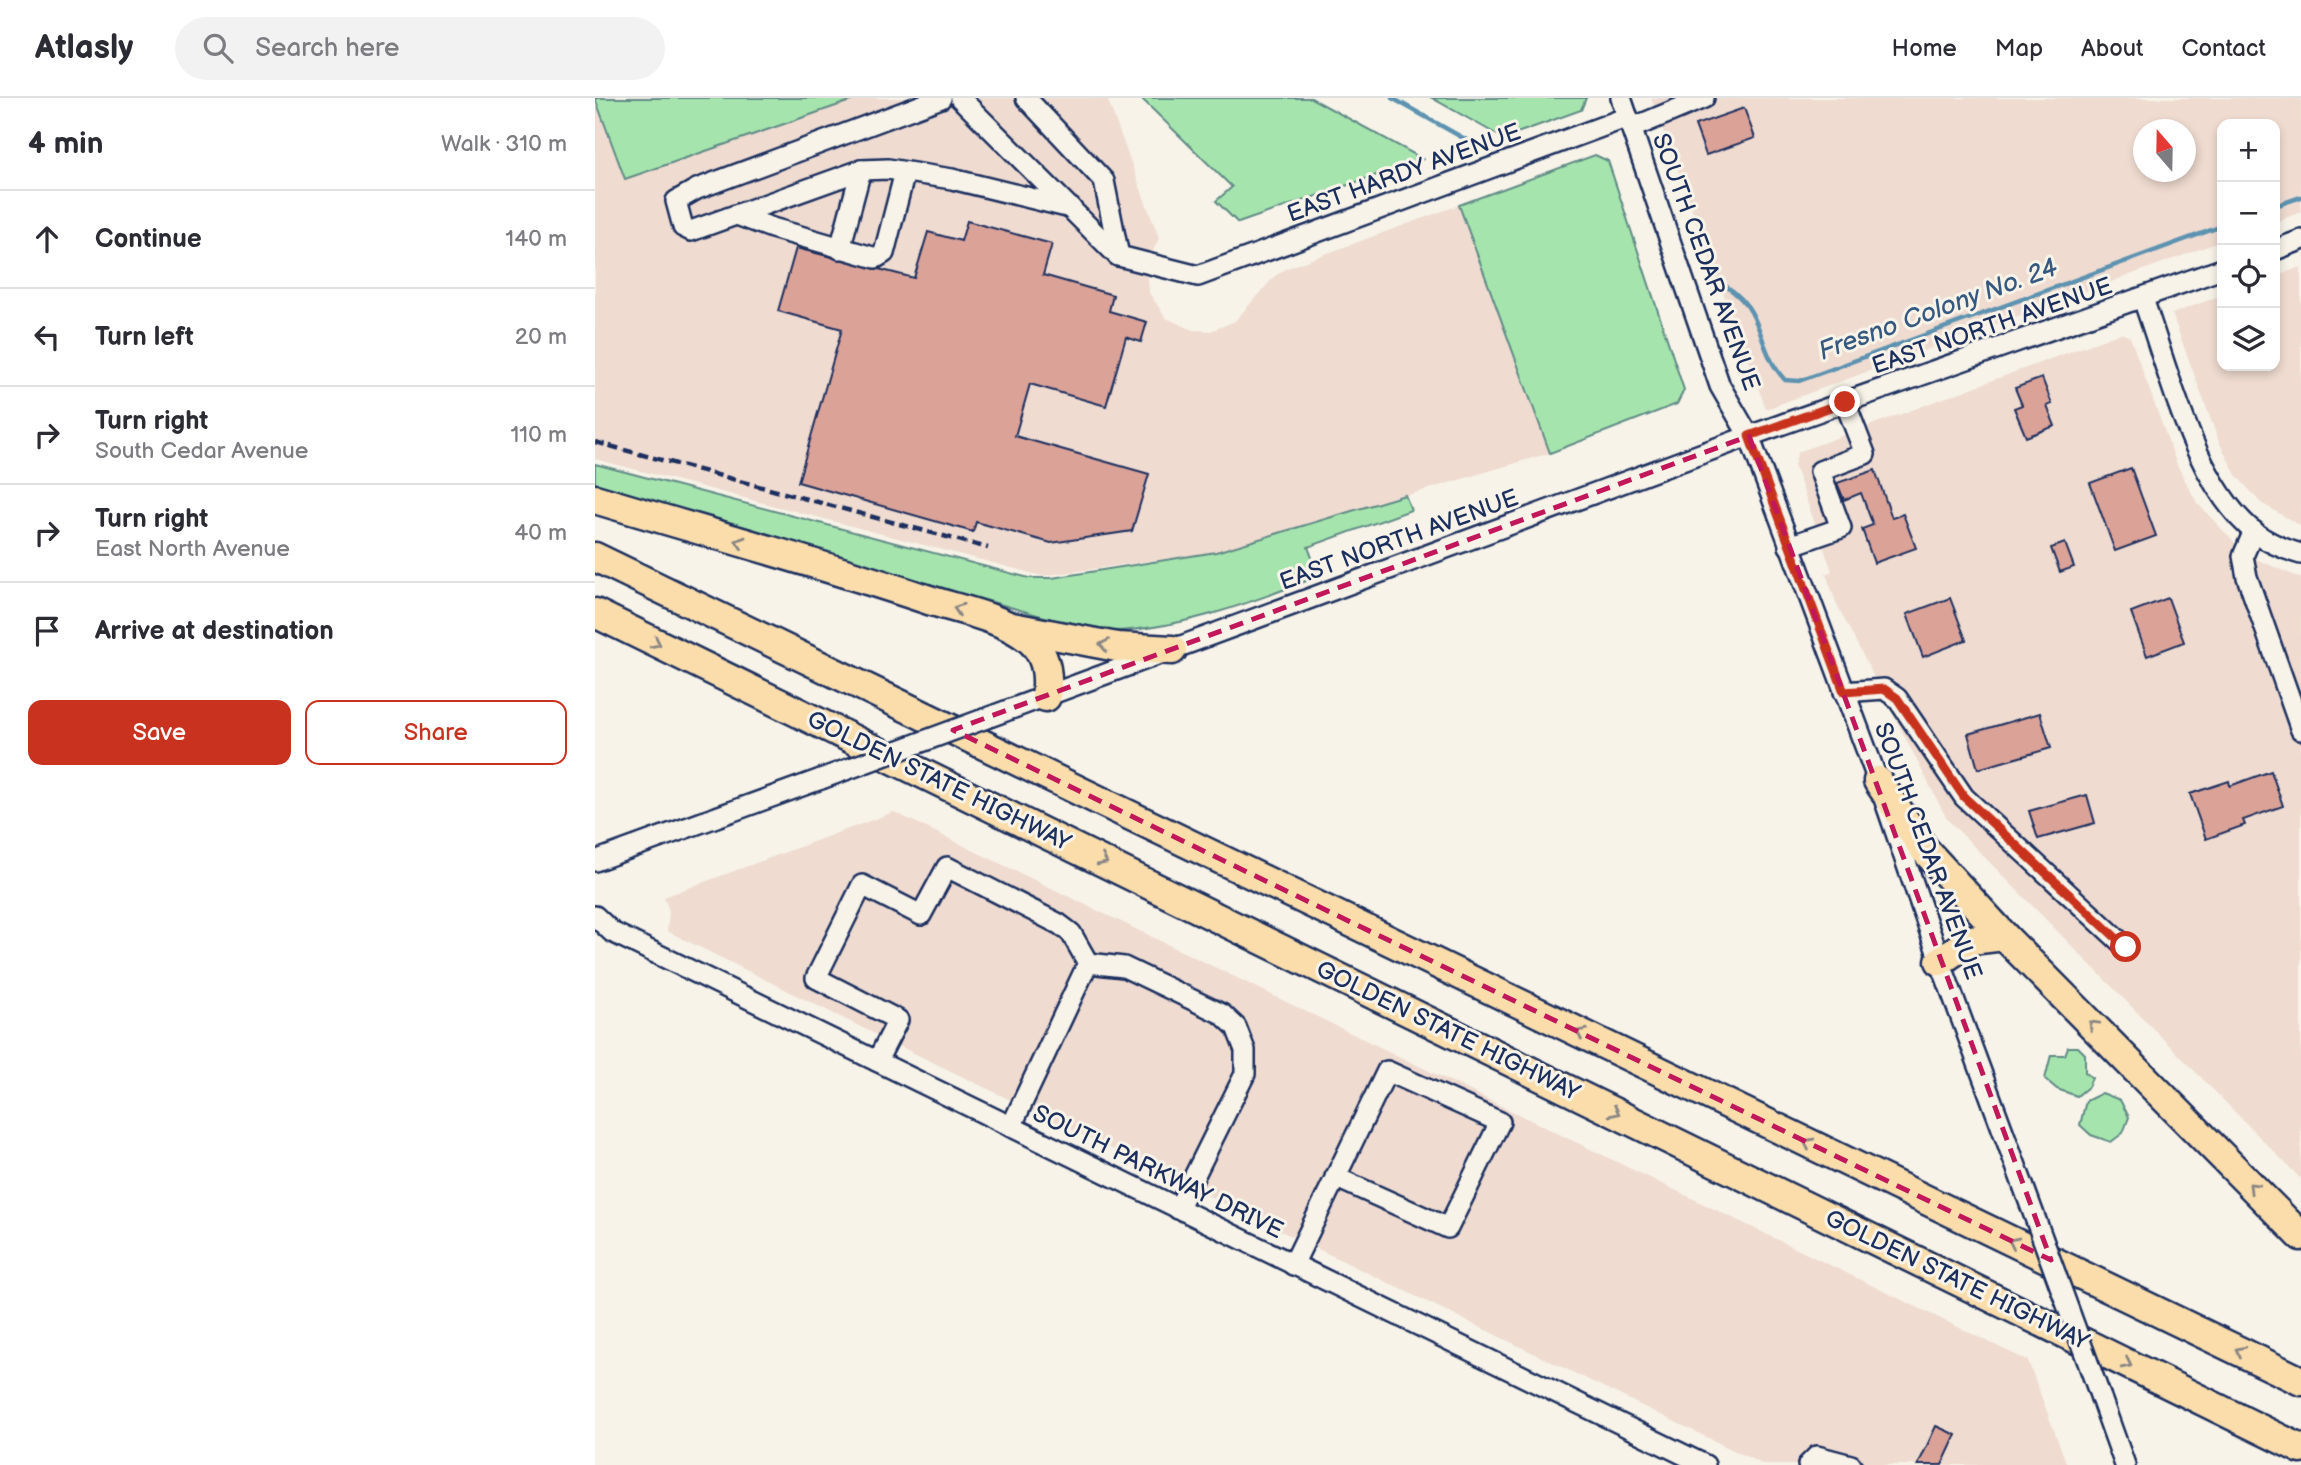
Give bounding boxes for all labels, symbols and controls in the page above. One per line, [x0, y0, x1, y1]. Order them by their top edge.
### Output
search box [175, 17, 665, 80]
text: Atlasly [35, 28, 133, 68]
icon: search [199, 29, 237, 67]
text: Search here [255, 33, 399, 64]
text: Home [1892, 34, 1957, 63]
text: Map [1995, 34, 2043, 63]
text: About [2081, 34, 2143, 63]
text: Contact [2181, 34, 2266, 63]
street label: EAST HARDY AVENUE [1283, 117, 1525, 229]
north arrow [2133, 119, 2196, 182]
map controls [2217, 119, 2280, 371]
button: + [2217, 119, 2280, 182]
text: 4 min [28, 126, 103, 162]
text: Walk · 310 m [441, 130, 567, 158]
street label: SOUTH CEDAR AVENUE [1646, 130, 1766, 394]
button: − [2217, 182, 2280, 245]
icon: ahead [28, 220, 66, 258]
text: Continue [95, 224, 202, 255]
text: 140 m [505, 225, 567, 253]
button: locate [2217, 245, 2280, 308]
water label: Fresno Colony No. 24 [1814, 252, 2062, 368]
street label: EAST NORTH AVENUE [1868, 271, 2116, 381]
button: layers [2217, 308, 2280, 371]
icon: left [28, 318, 66, 356]
text: Turn left [95, 322, 194, 353]
text: 20 m [515, 323, 567, 351]
route end [1829, 386, 1860, 417]
text: Turn right [95, 406, 208, 437]
icon: right [28, 416, 66, 454]
text: 110 m [510, 421, 567, 449]
text: South Cedar Avenue [95, 437, 308, 465]
street label: EAST NORTH AVENUE [1276, 483, 1522, 597]
text: Turn right [95, 504, 208, 535]
icon: right [28, 514, 66, 552]
text: 40 m [514, 519, 567, 547]
text: East North Avenue [95, 535, 290, 563]
one-way arrow [734, 536, 746, 551]
one-way arrow [952, 603, 964, 617]
icon: arrive [28, 612, 66, 650]
text: Arrive at destination [95, 616, 334, 647]
one-way arrow [649, 634, 661, 648]
one-way arrow [1098, 638, 1110, 653]
button: Save [28, 700, 291, 765]
button: Share [305, 700, 567, 765]
street label: GOLDEN STATE HIGHWAY [803, 704, 1076, 858]
street label: SOUTH CEDAR AVENUE [1868, 719, 1988, 983]
one-way arrow [1096, 853, 1108, 867]
route start [2110, 931, 2141, 962]
street label: GOLDEN STATE HIGHWAY [1312, 954, 1585, 1108]
one-way arrow [2088, 1021, 2101, 1034]
one-way arrow [1576, 1028, 1588, 1042]
street label: SOUTH PARKWAY DRIVE [1028, 1099, 1288, 1245]
one-way arrow [1608, 1104, 1620, 1118]
one-way arrow [1803, 1137, 1815, 1151]
one-way arrow [2249, 1183, 2261, 1195]
street label: GOLDEN STATE HIGHWAY [1821, 1203, 2094, 1357]
one-way arrow [2008, 1236, 2020, 1250]
one-way arrow [2235, 1346, 2247, 1360]
one-way arrow [2120, 1355, 2132, 1369]

